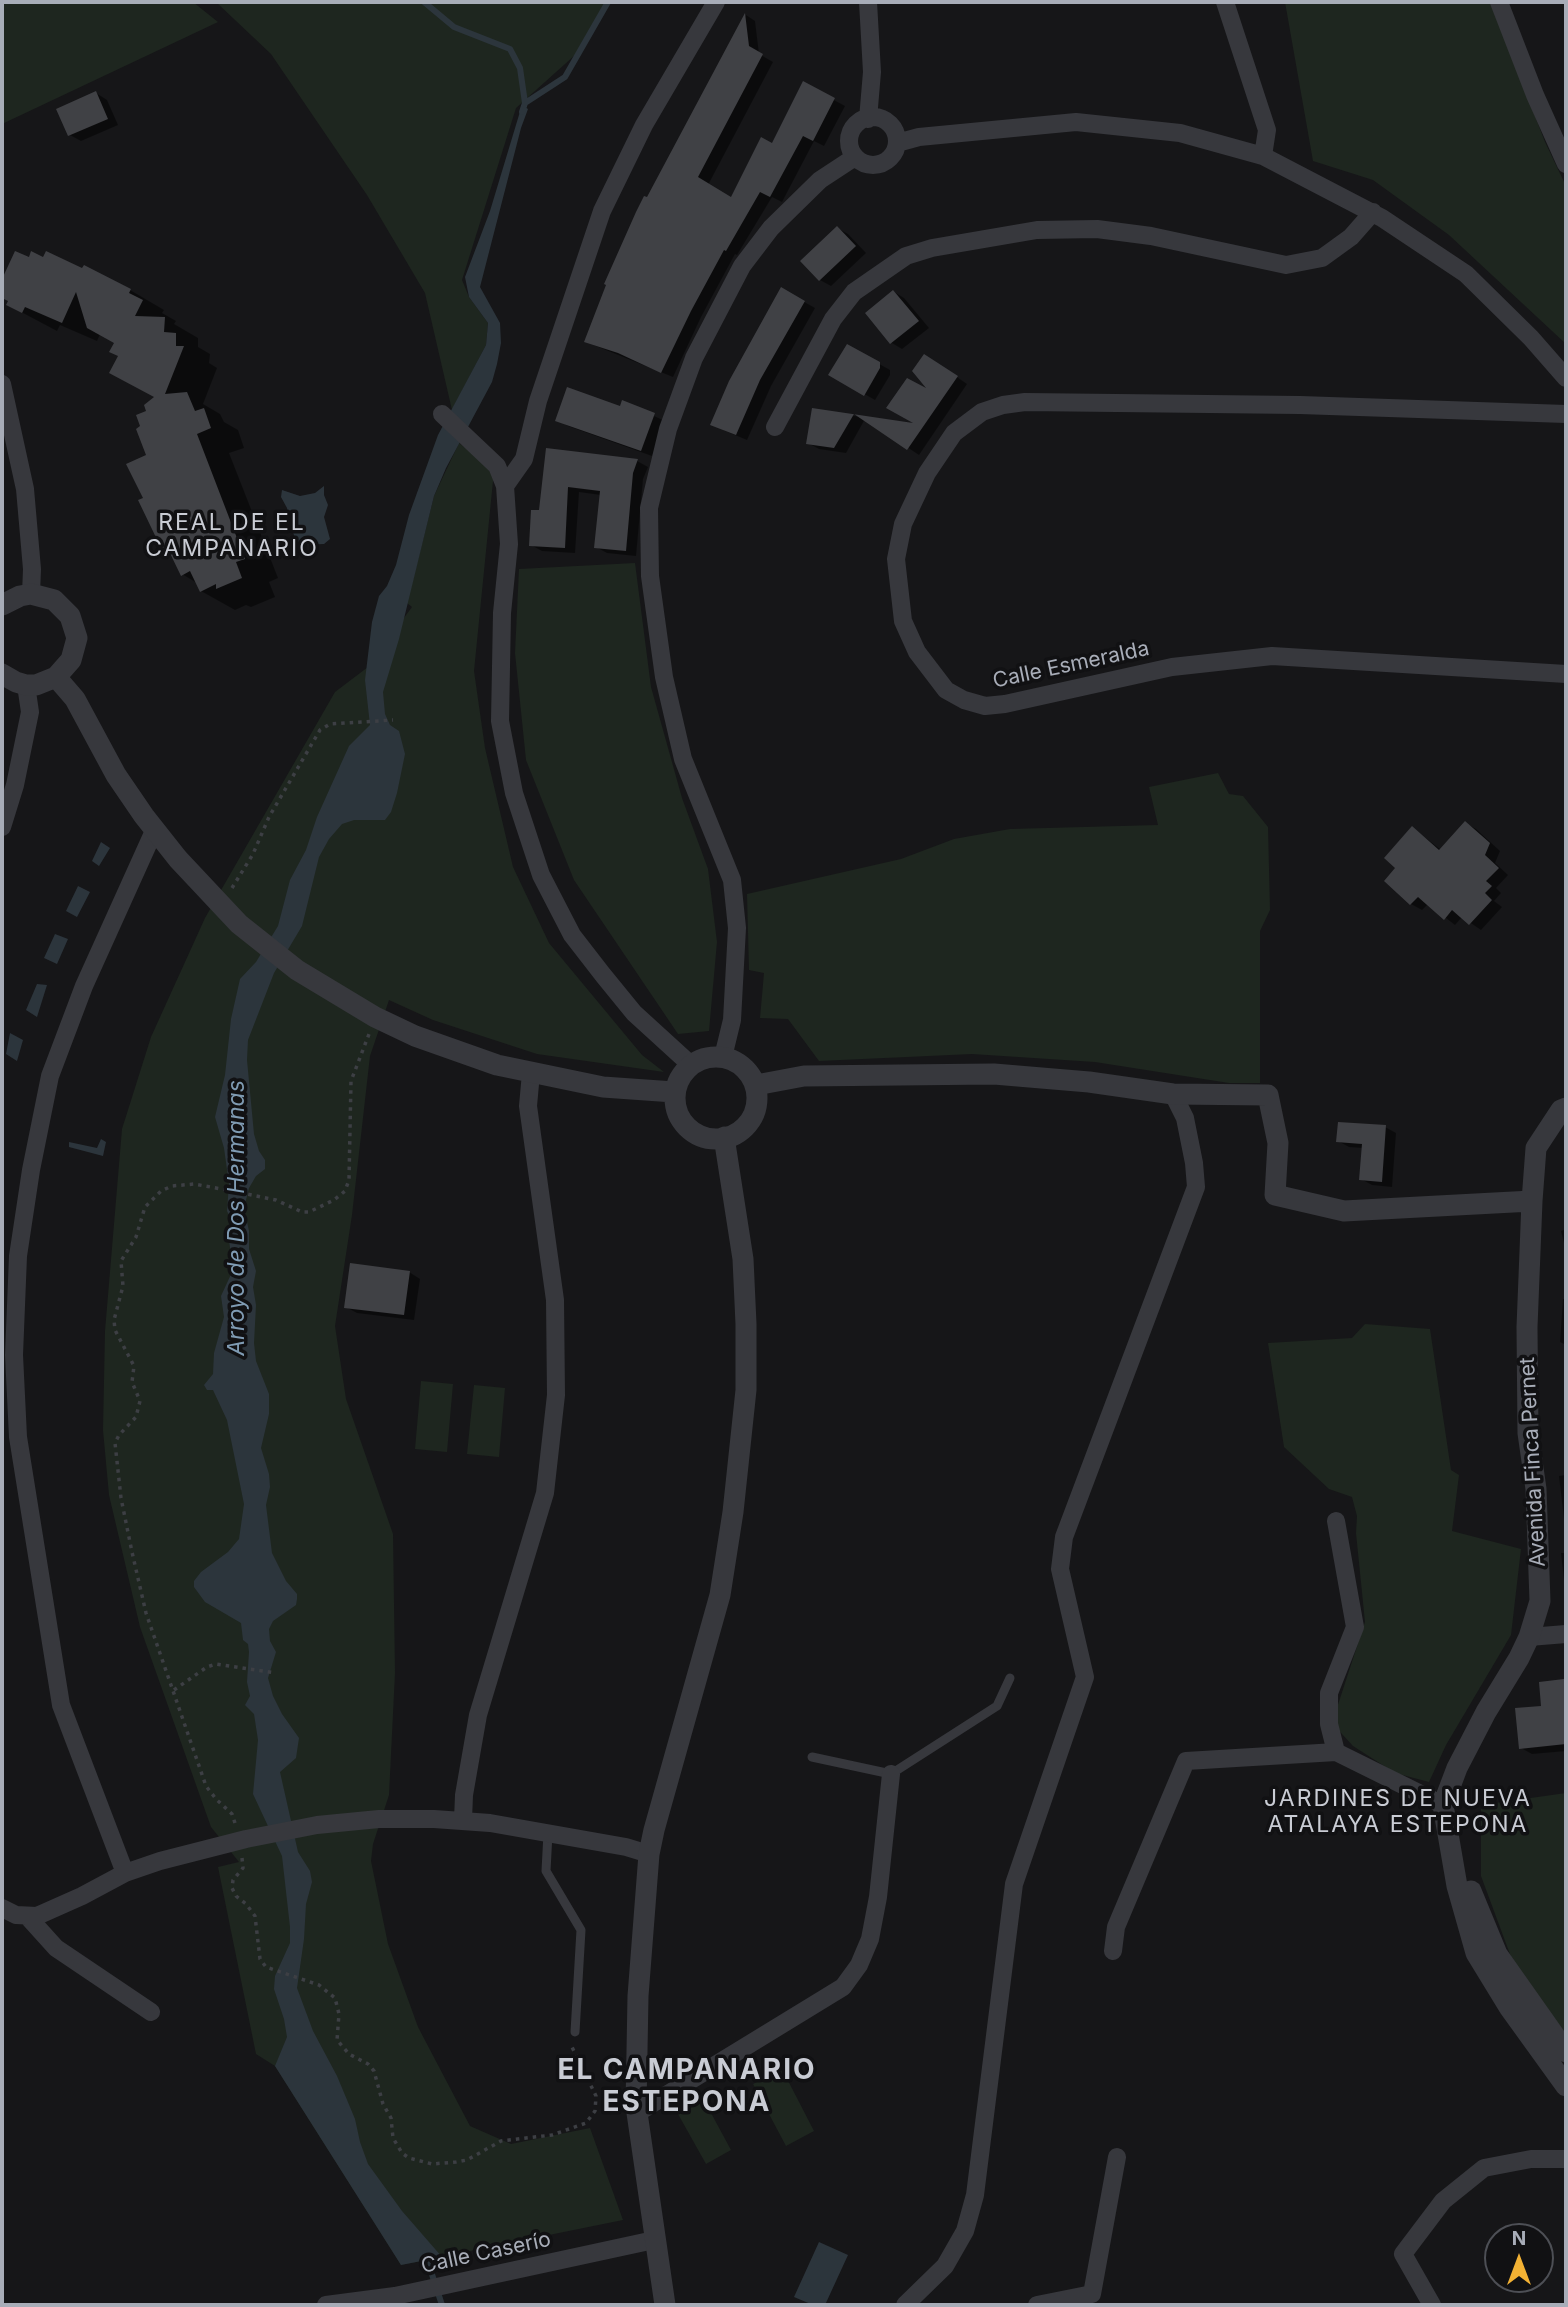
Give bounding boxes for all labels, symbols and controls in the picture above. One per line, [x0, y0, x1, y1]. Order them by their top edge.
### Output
district label: REAL DE EL CAMPANARIO [146, 509, 318, 563]
street label: Calle Esmeralda [991, 636, 1151, 694]
water label: Arroyo de Dos Hermanas [223, 1080, 251, 1356]
street label: Avenida Finca Pernet [1515, 1357, 1551, 1567]
district label: JARDINES DE NUEVA ATALAYA ESTEPONA [1266, 1785, 1530, 1839]
district label: EL CAMPANARIO ESTEPONA [559, 2054, 815, 2120]
north arrow [1484, 2223, 1554, 2293]
street label: Calle Caserío [419, 2227, 553, 2279]
text: N [1512, 2227, 1526, 2250]

